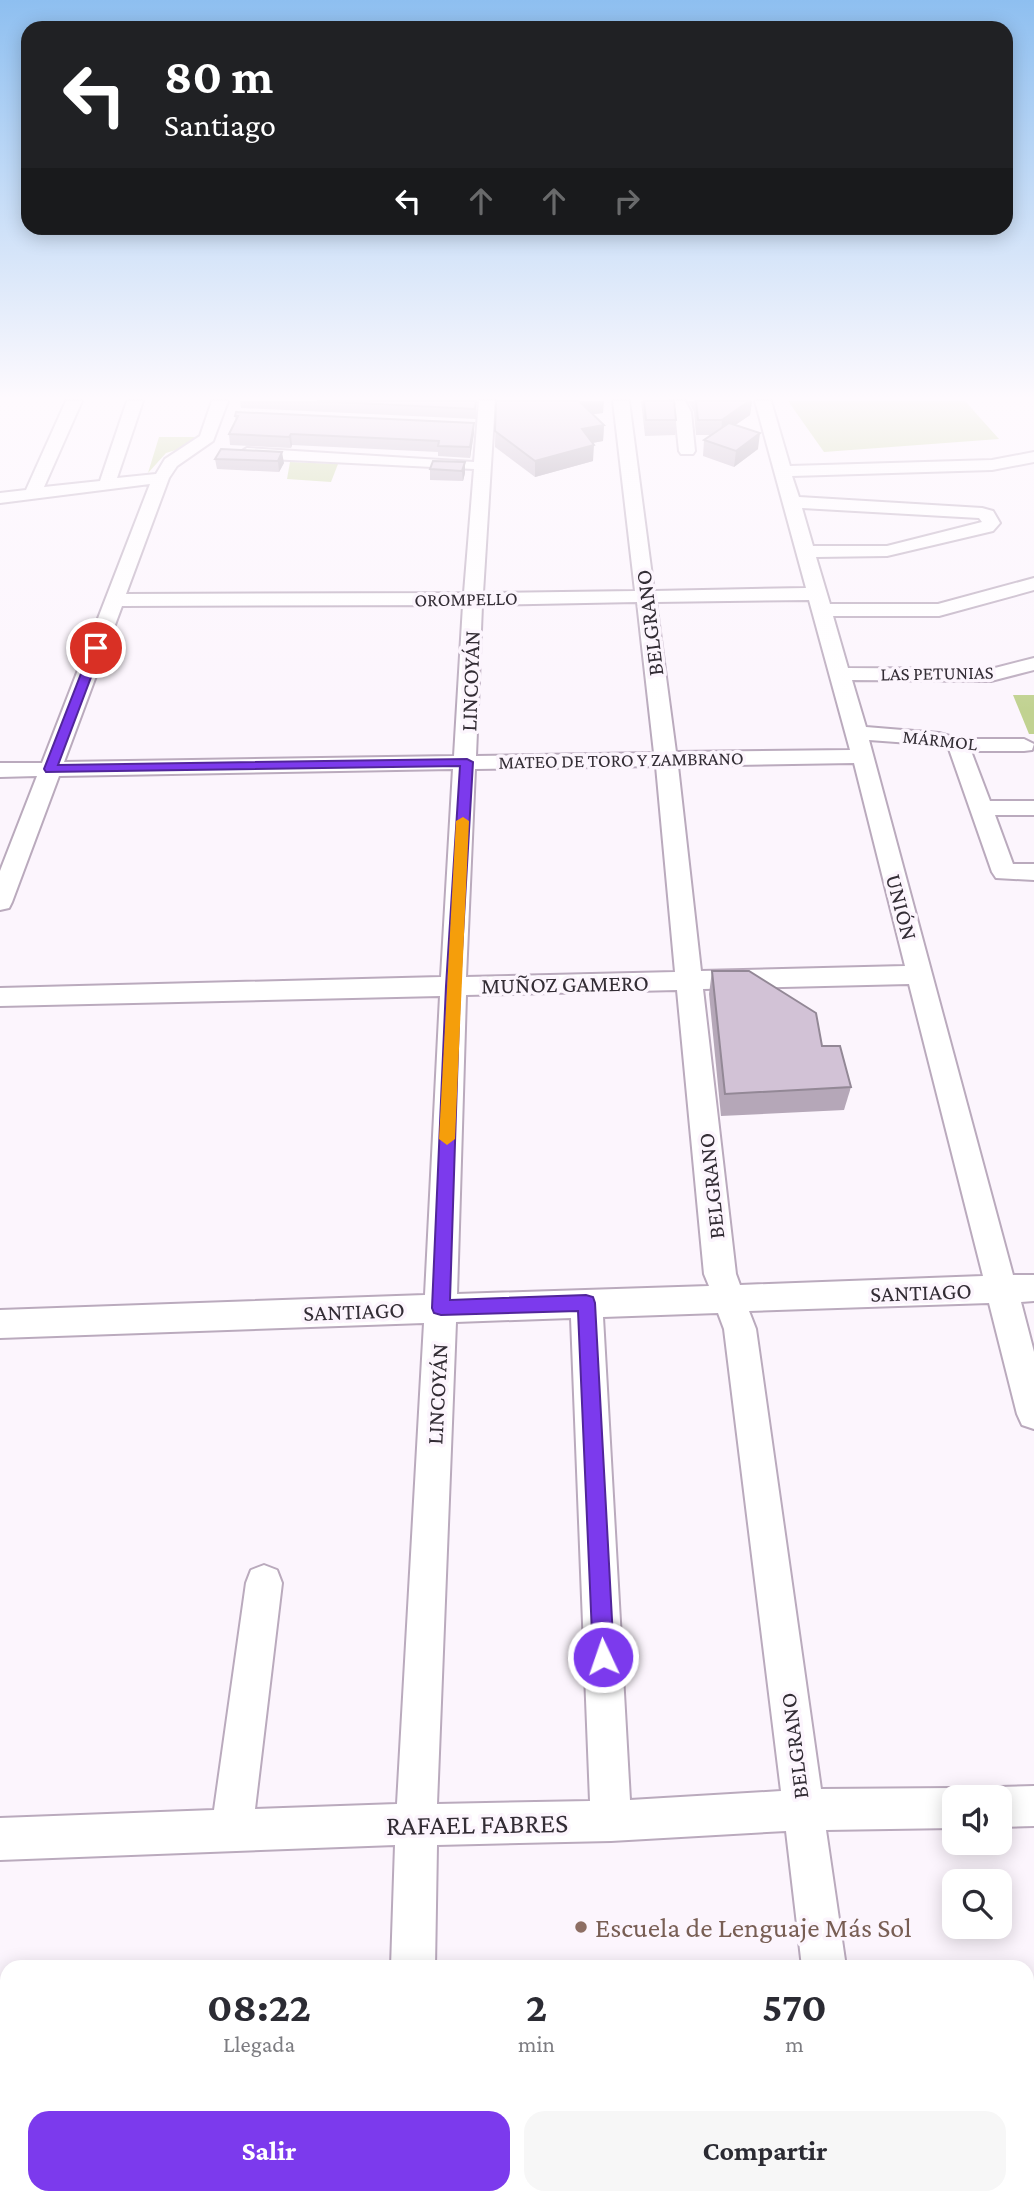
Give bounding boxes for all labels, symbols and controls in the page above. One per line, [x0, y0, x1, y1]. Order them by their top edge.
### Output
icon: left [49, 49, 140, 140]
text: 80 m [164, 49, 273, 104]
text: Santiago [164, 107, 276, 143]
icon: left [389, 182, 427, 220]
icon: ahead [462, 182, 500, 220]
icon: ahead [535, 182, 573, 220]
icon: right [608, 182, 646, 220]
street label: BELGRANO [630, 568, 668, 678]
street label: OROMPELLO [414, 588, 518, 610]
pin [66, 618, 126, 678]
icon: arrive [77, 629, 115, 667]
street label: LINCOYÁN [455, 630, 485, 732]
street label: LAS PETUNIAS [880, 662, 994, 684]
street label: MÁRMOL [902, 726, 979, 754]
street label: MATEO DE TORO Y ZAMBRANO [498, 747, 744, 773]
street label: UNIÓN [881, 871, 923, 943]
street label: MUÑOZ GAMERO [481, 970, 649, 998]
street label: BELGRANO [692, 1132, 730, 1240]
street label: SANTIAGO [870, 1277, 972, 1307]
street label: SANTIAGO [303, 1296, 405, 1326]
street label: LINCOYÁN [421, 1343, 453, 1445]
position arrow [566, 1620, 640, 1694]
street label: BELGRANO [775, 1691, 813, 1801]
map controls [942, 1785, 1012, 1939]
button: sound [942, 1785, 1012, 1855]
street label: RAFAEL FABRES [386, 1807, 568, 1841]
button: search [942, 1869, 1012, 1939]
place label: Escuela de Lenguaje Más Sol [595, 1912, 912, 1943]
marker: Escuela de Lenguaje Más Sol [573, 1919, 589, 1935]
text: 08:22 [207, 1983, 311, 2030]
text: 2 [526, 1983, 547, 2030]
text: 570 [762, 1983, 827, 2030]
text: Llegada [223, 2031, 295, 2057]
text: min [518, 2031, 555, 2057]
text: m [785, 2031, 804, 2057]
button: Salir [28, 2111, 510, 2191]
button: Compartir [524, 2111, 1006, 2191]

